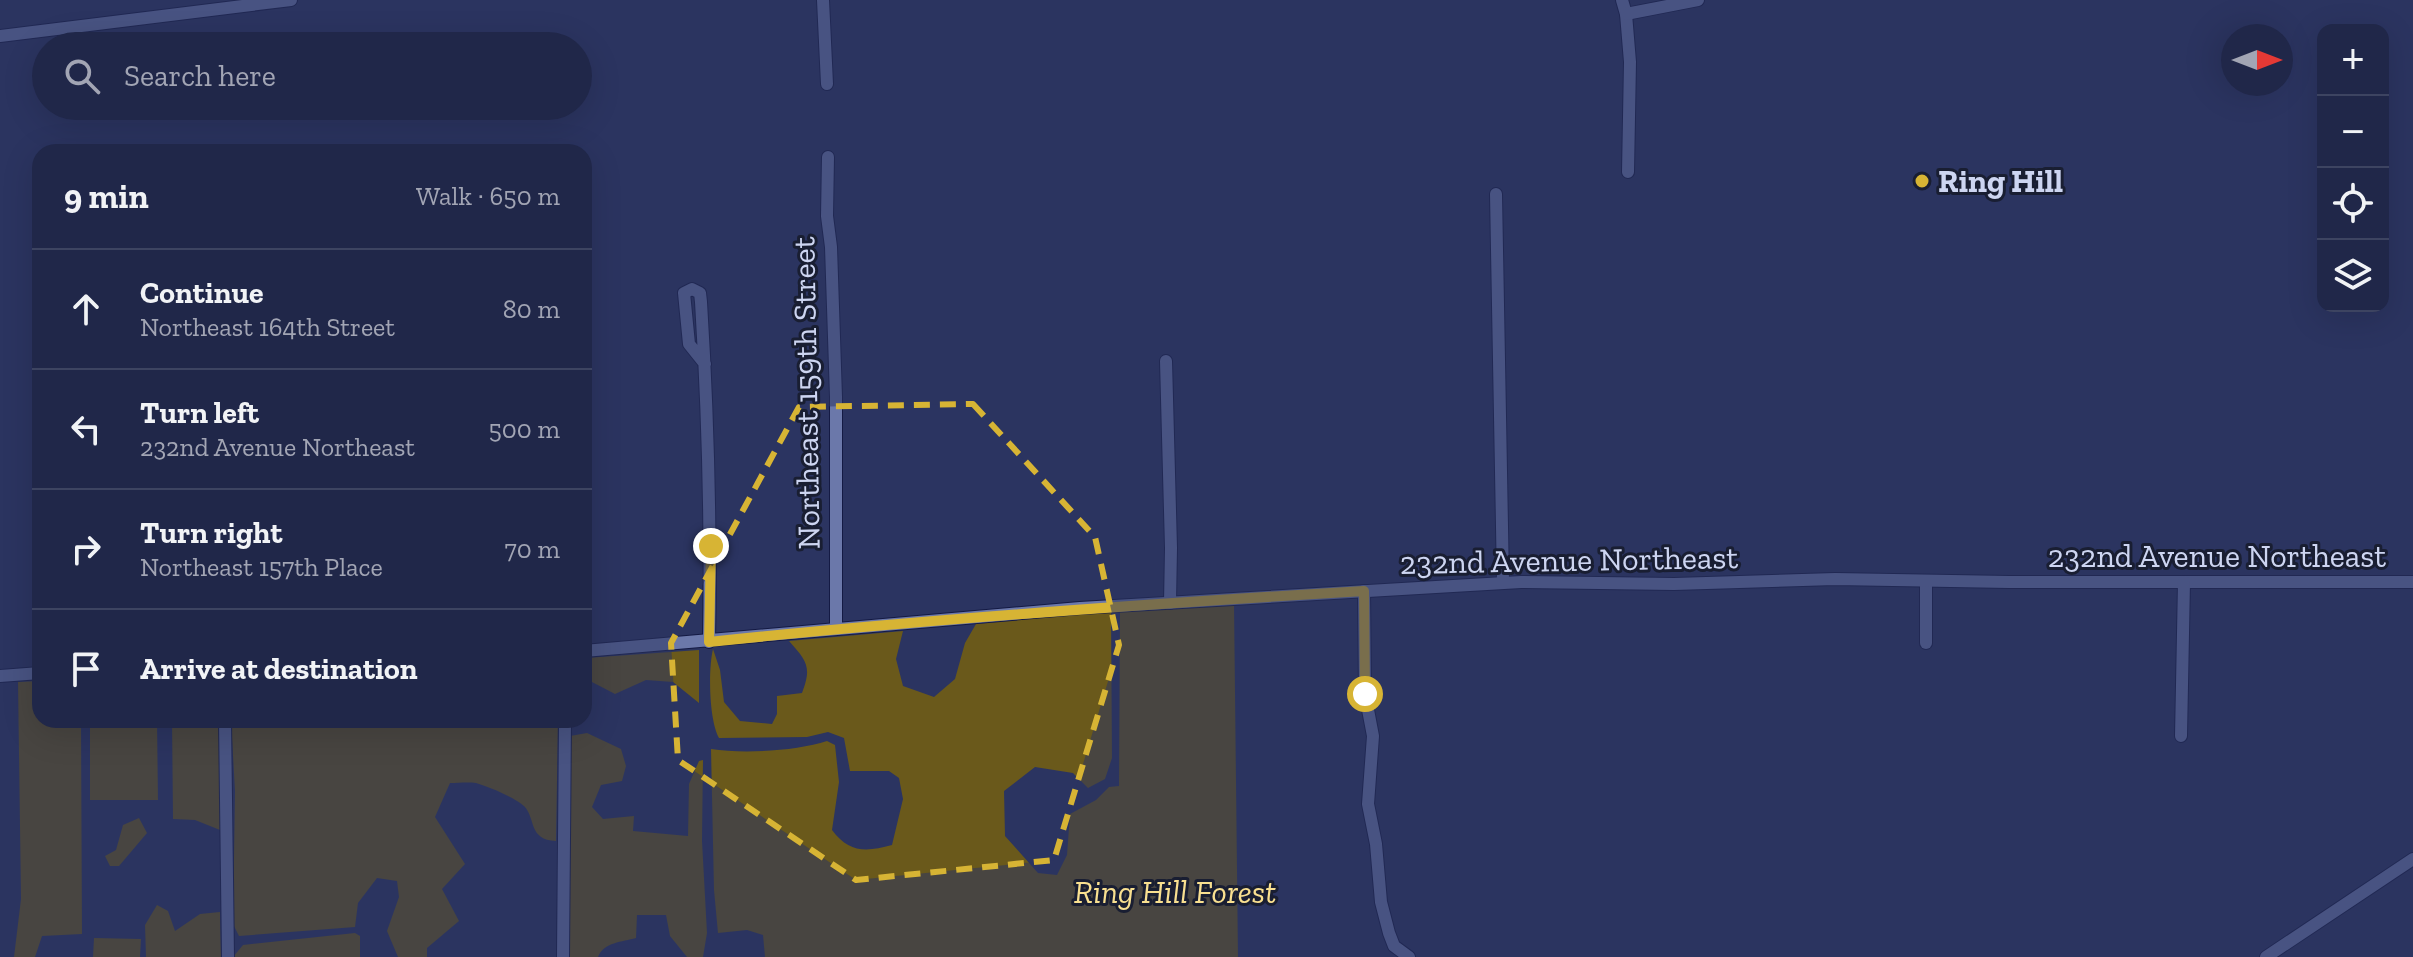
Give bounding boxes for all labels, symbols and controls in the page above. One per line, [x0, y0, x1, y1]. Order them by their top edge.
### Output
north arrow [2221, 24, 2293, 96]
map controls [2317, 24, 2389, 312]
button: + [2317, 24, 2389, 96]
search box [32, 32, 592, 120]
icon: search [60, 54, 104, 98]
text: Search here [124, 58, 276, 94]
button: − [2317, 96, 2389, 168]
place label: Ring Hill [1938, 162, 2063, 200]
button: locate [2317, 168, 2389, 240]
marker: Ring Hill [1913, 172, 1931, 190]
text: 9 min [64, 176, 149, 217]
text: Walk · 650 m [416, 180, 560, 212]
street label: Northeast 159th Street [784, 236, 828, 550]
button: layers [2317, 240, 2389, 312]
text: Continue [140, 275, 264, 311]
icon: ahead [64, 287, 108, 331]
text: 80 m [503, 293, 560, 325]
text: Northeast 164th Street [140, 311, 395, 343]
text: Turn left [140, 395, 259, 431]
icon: left [64, 407, 108, 451]
text: 500 m [488, 413, 560, 445]
text: 232nd Avenue Northeast [140, 431, 415, 463]
text: Turn right [140, 515, 282, 551]
icon: right [64, 527, 108, 571]
route end [693, 528, 729, 564]
text: 70 m [504, 533, 560, 565]
street label: 232nd Avenue Northeast [2048, 537, 2386, 575]
street label: 232nd Avenue Northeast [1399, 538, 1739, 582]
text: Northeast 157th Place [140, 551, 383, 583]
icon: arrive [64, 647, 108, 691]
text: Arrive at destination [140, 651, 417, 687]
route start [1347, 676, 1383, 712]
park label: Ring Hill Forest [1074, 873, 1276, 911]

